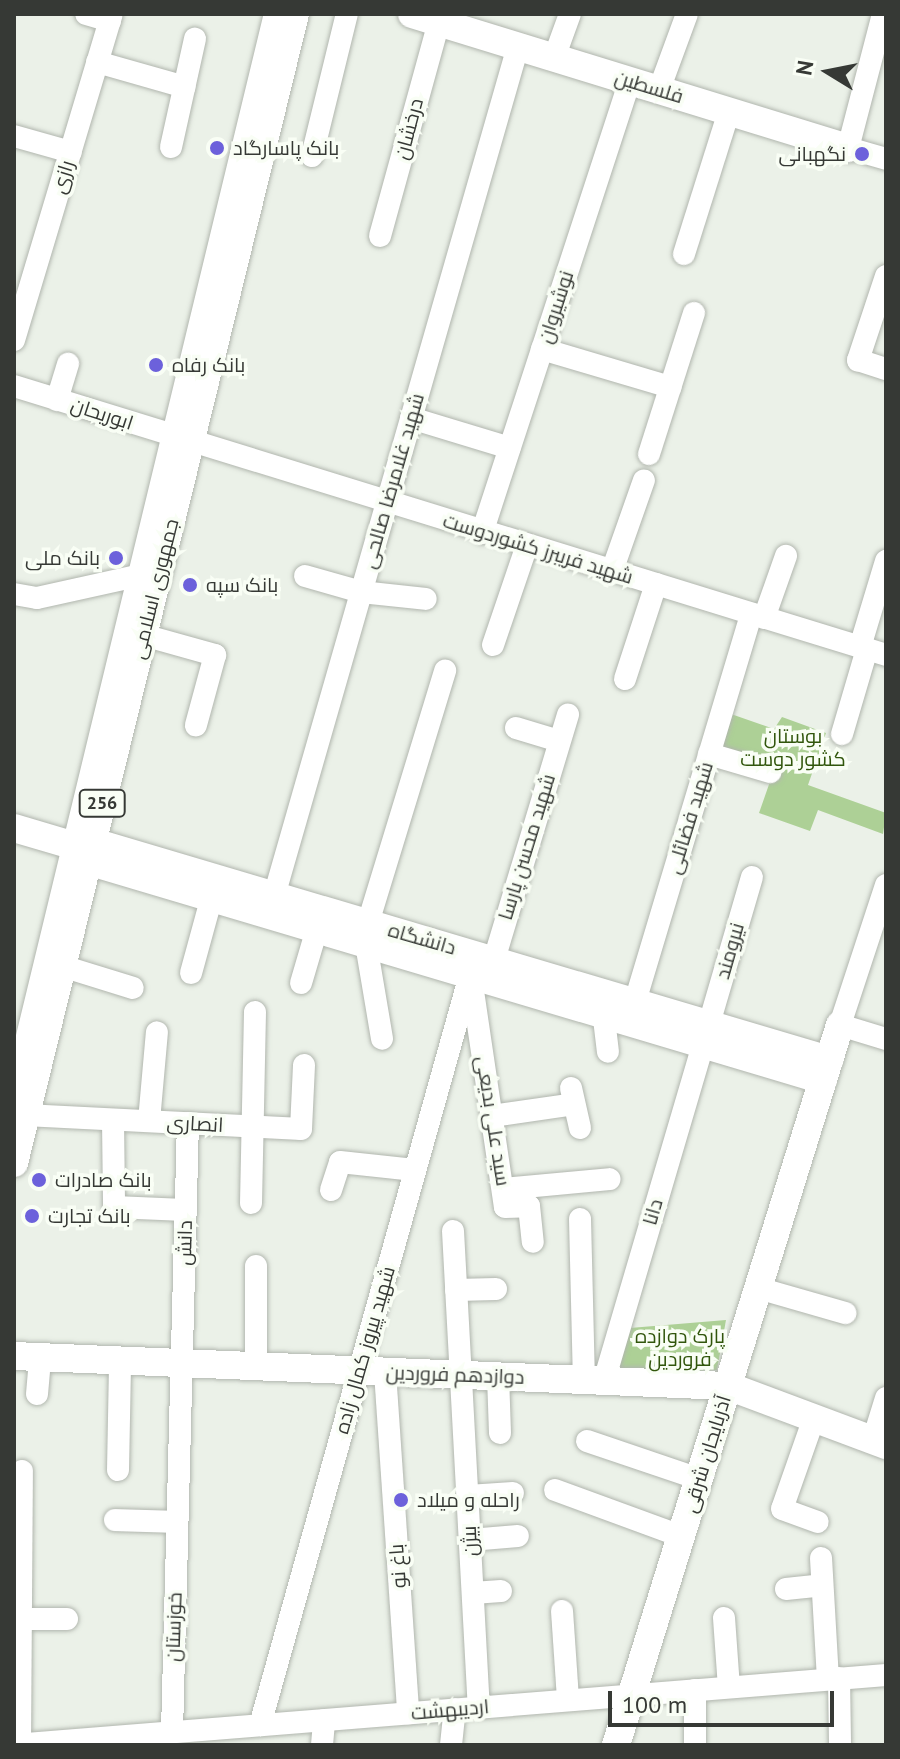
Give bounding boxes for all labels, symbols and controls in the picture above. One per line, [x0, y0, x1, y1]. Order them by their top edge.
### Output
north arrow [788, 32, 868, 112]
text: N [789, 58, 819, 77]
street label: فلسطین [612, 65, 686, 109]
street label: درخشان [389, 96, 429, 162]
place label: بانک پاسارگاد [233, 136, 339, 160]
marker: بانک پاسارگاد [208, 139, 226, 157]
place label: نگهبانی [779, 142, 846, 166]
marker: نگهبانی [853, 145, 871, 163]
street label: رازی [47, 157, 79, 197]
street label: نوشیروان [533, 268, 579, 346]
place label: بانک رفاه [172, 353, 245, 377]
marker: بانک رفاه [147, 356, 165, 374]
street label: شهید غلامرضا صالحی [357, 391, 429, 571]
street label: ابوریحان [68, 393, 136, 435]
street label: شهید فریبرز کشوردوست [440, 509, 636, 589]
street label: جمهوری اسلامی [126, 516, 184, 662]
place label: بانک ملی [25, 546, 100, 570]
marker: بانک ملی [107, 549, 125, 567]
place label: بانک سپه [206, 573, 278, 597]
marker: بانک سپه [181, 576, 199, 594]
park label: بوستان کشور دوست [740, 725, 846, 772]
street label: شهید فضائلی [662, 759, 718, 877]
street label: شهید محسن پارسا [493, 771, 561, 923]
road number: 256 [78, 789, 126, 817]
street label: دانشگاه [385, 918, 459, 960]
street label: نیرومند [711, 920, 749, 982]
street label: سید علی بدیعی [471, 1054, 515, 1188]
street label: انصاری [166, 1111, 224, 1137]
place label: بانک صادرات [55, 1168, 152, 1192]
marker: بانک صادرات [30, 1171, 48, 1189]
street label: دانا [638, 1196, 668, 1228]
place label: بانک تجارت [48, 1204, 131, 1228]
marker: بانک تجارت [23, 1207, 41, 1225]
street label: دانش [173, 1220, 197, 1266]
street label: شهید پیروز کمال زاده [330, 1264, 400, 1436]
park label: پارک دوازده فروردین [635, 1325, 725, 1372]
street label: دوازدهم فروردین [385, 1361, 525, 1389]
street label: آذربایجان شرقی [678, 1392, 736, 1516]
place label: راحله و میلاد [417, 1488, 520, 1512]
marker: راحله و میلاد [392, 1491, 410, 1509]
street label: بیژن [457, 1525, 483, 1557]
street label: باغ نو [384, 1543, 412, 1589]
street label: خوزستان [161, 1592, 187, 1662]
scale bar [612, 1675, 838, 1725]
text: 100 m [622, 1689, 687, 1720]
street label: اردیبهشت [410, 1695, 490, 1725]

